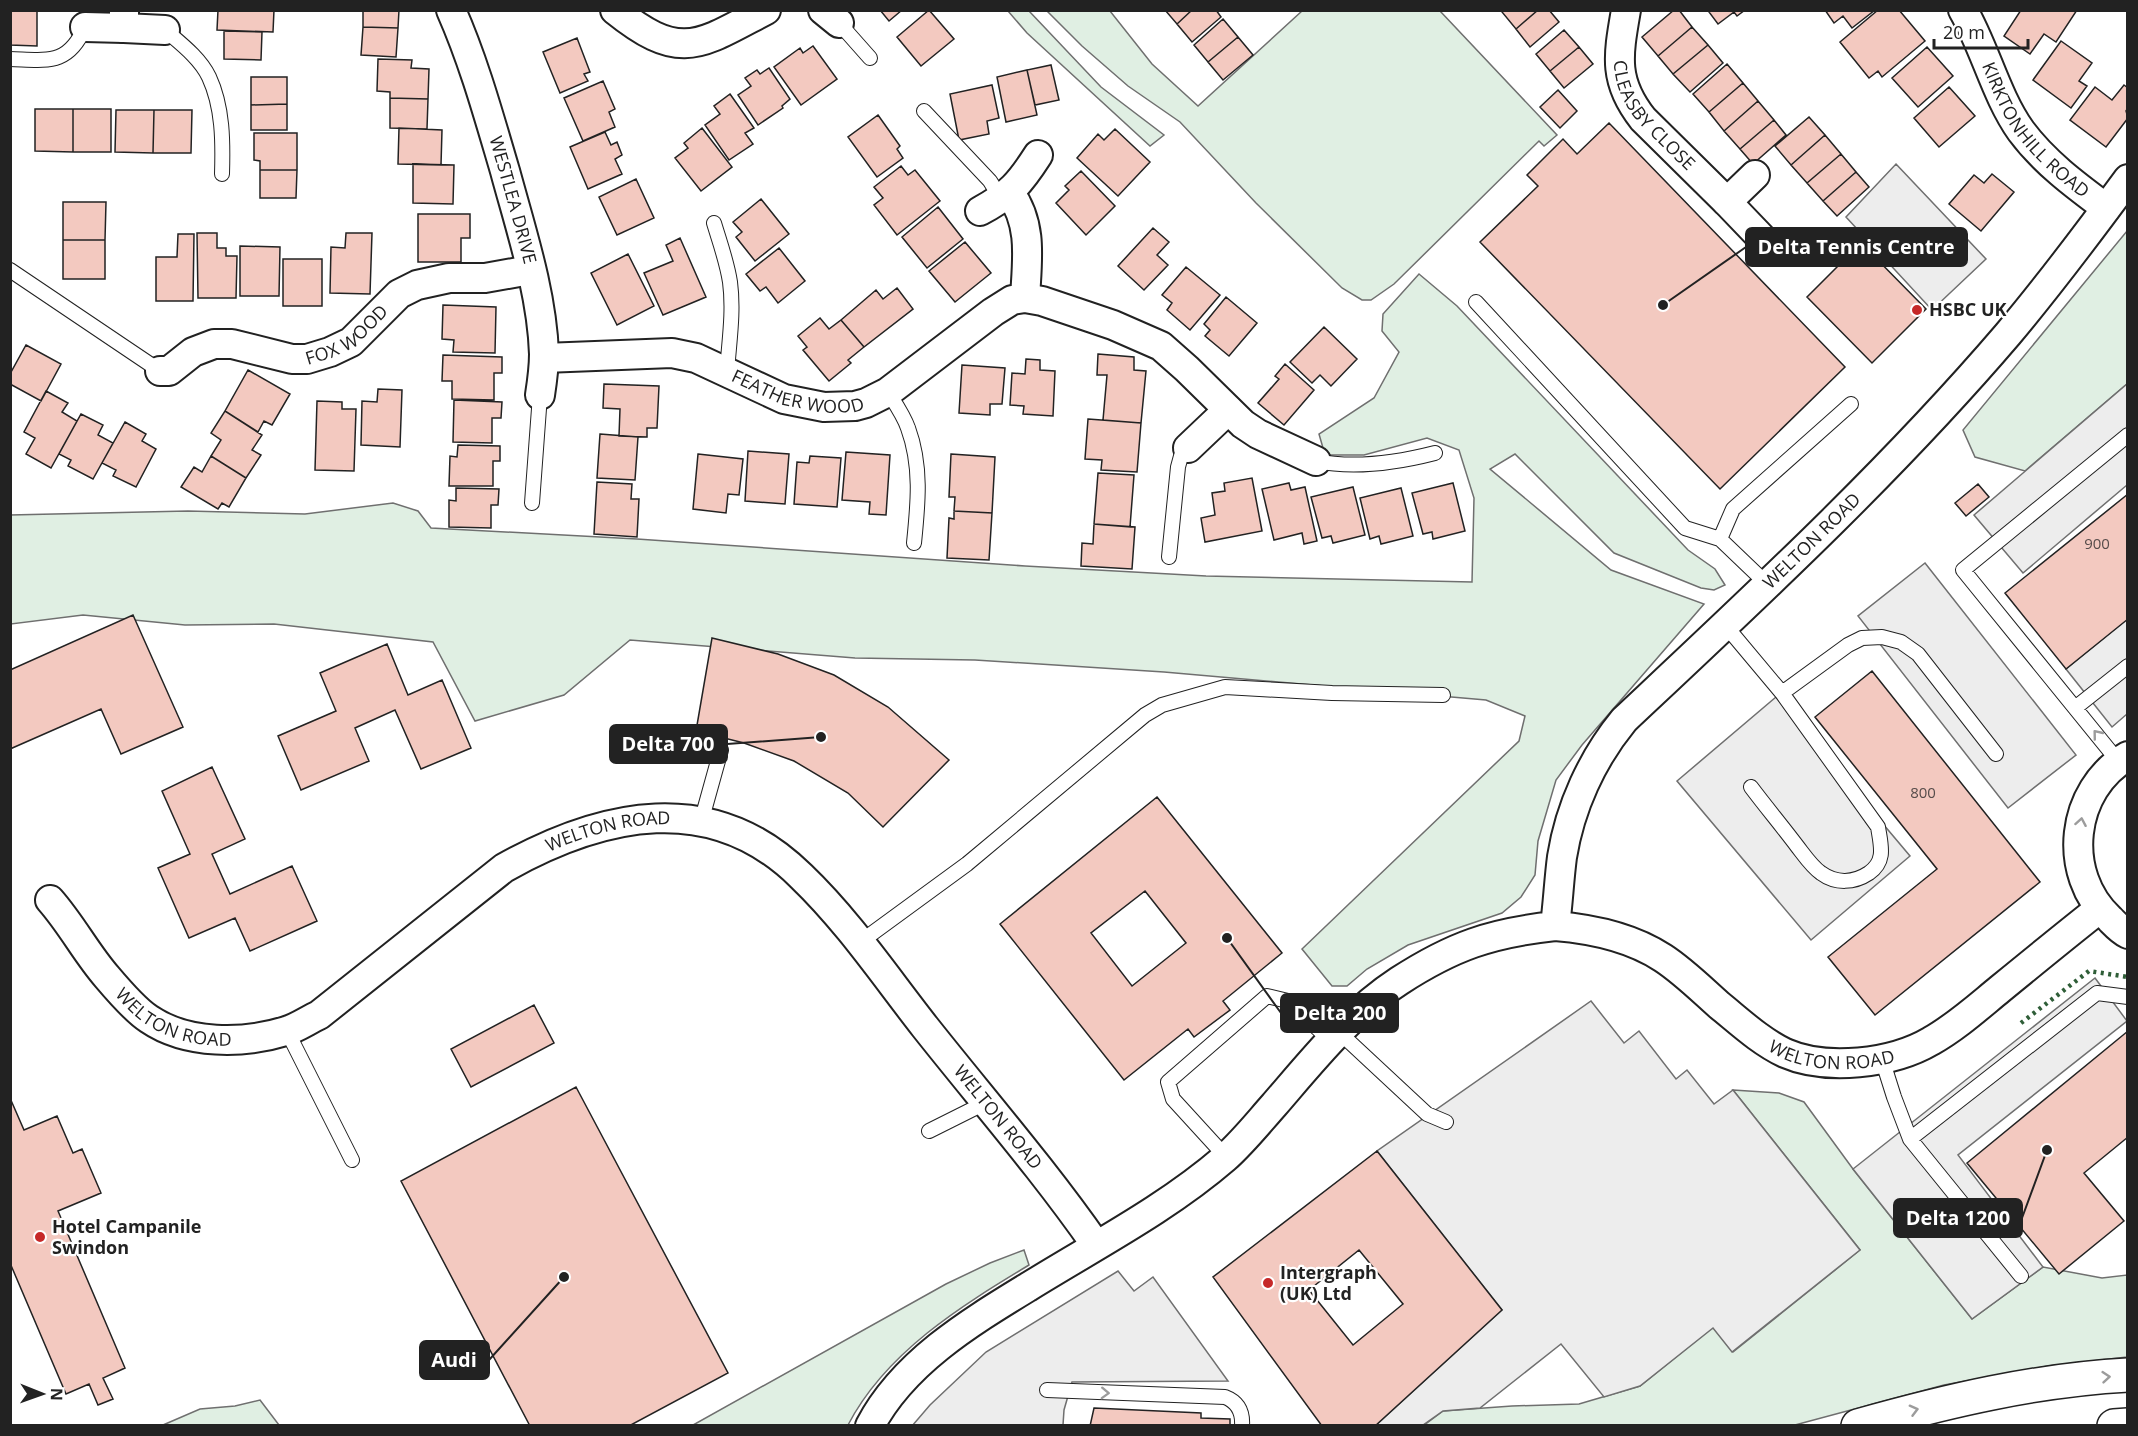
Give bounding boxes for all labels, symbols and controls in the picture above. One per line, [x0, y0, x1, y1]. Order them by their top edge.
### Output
scale bar [1934, 12, 2028, 50]
text: 20 m [1943, 20, 1985, 44]
street label: KIRKTONHILL ROAD [1977, 58, 2095, 202]
street label: CLEASBY CLOSE [1609, 59, 1701, 175]
street label: WESTLEA DRIVE [484, 133, 543, 266]
callout: Delta Tennis Centre [1746, 228, 1967, 266]
text: Delta Tennis Centre [1758, 233, 1954, 260]
place label: HSBC UK [1929, 297, 2007, 321]
street label: FOX WOOD [302, 299, 393, 370]
marker: HSBC UK [1910, 303, 1924, 317]
street label: FEATHER WOOD [728, 363, 867, 418]
street label: WELTON ROAD [1757, 487, 1865, 594]
house number: 900 [2084, 533, 2110, 553]
callout: Delta 700 [610, 725, 727, 763]
text: Delta 700 [622, 730, 715, 757]
one-way arrow [2093, 730, 2104, 741]
house number: 800 [1910, 782, 1936, 802]
street label: WELTON ROAD [542, 805, 670, 857]
one-way arrow [2074, 817, 2087, 827]
street label: WELTON ROAD [111, 982, 232, 1051]
callout: Delta 200 [1281, 994, 1398, 1032]
text: Delta 200 [1294, 999, 1387, 1026]
street label: WELTON ROAD [1765, 1034, 1897, 1074]
street label: WELTON ROAD [949, 1059, 1048, 1174]
callout: Delta 1200 [1894, 1199, 2022, 1237]
text: Delta 1200 [1906, 1204, 2010, 1231]
place label: Hotel Campanile Swindon [52, 1214, 201, 1259]
marker: Hotel Campanile Swindon [33, 1230, 47, 1244]
place label: Intergraph (UK) Ltd [1280, 1260, 1377, 1305]
marker: Intergraph (UK) Ltd [1261, 1276, 1275, 1290]
callout: Audi [420, 1341, 489, 1379]
text: Audi [431, 1346, 477, 1373]
north arrow [12, 1364, 72, 1424]
one-way arrow [2101, 1370, 2110, 1383]
one-way arrow [1101, 1387, 1110, 1400]
text: N [46, 1388, 68, 1401]
one-way arrow [1909, 1405, 1919, 1418]

